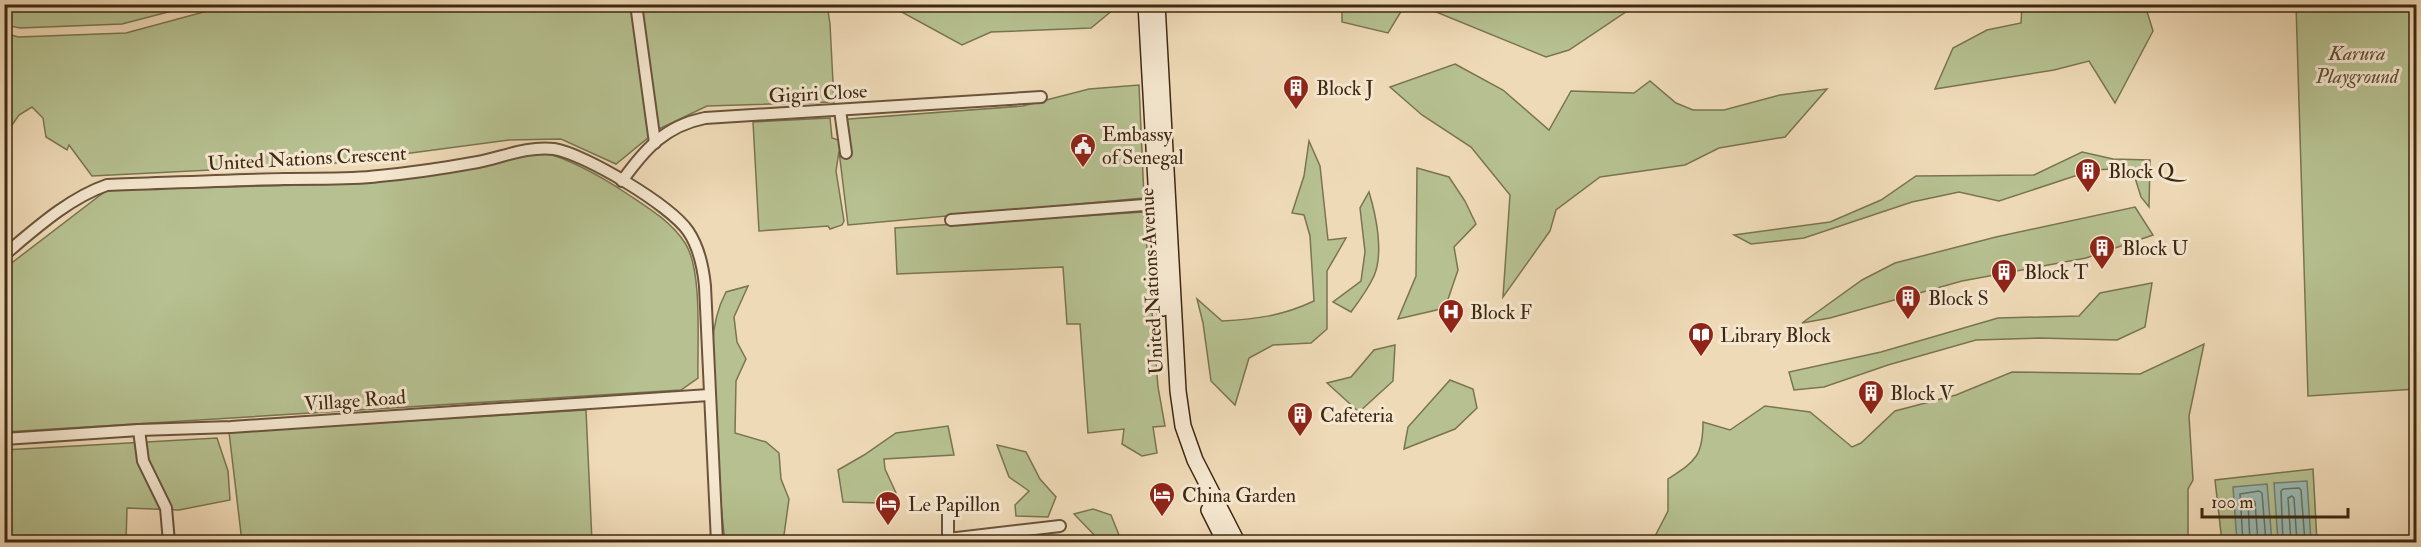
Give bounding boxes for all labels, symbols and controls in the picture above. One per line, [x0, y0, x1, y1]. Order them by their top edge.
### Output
park label: Karura Playground [2315, 41, 2400, 89]
building icon: Block J [1281, 73, 1311, 111]
place label: Block J [1316, 76, 1374, 101]
street label: Gigiri Close [768, 78, 868, 109]
place label: Embassy of Senegal [1102, 122, 1184, 170]
public building icon: Embassy of Senegal [1068, 131, 1098, 169]
street label: United Nations Crescent [207, 141, 408, 176]
building icon: Block Q [2073, 156, 2103, 194]
place label: Block Q [2108, 159, 2188, 184]
street label: United Nations Avenue [1134, 187, 1169, 375]
building icon: Block U [2087, 233, 2117, 271]
place label: Block U [2122, 236, 2189, 261]
building icon: Block T [1989, 257, 2019, 295]
place label: Block T [2024, 260, 2089, 285]
building icon: Block S [1893, 283, 1923, 321]
place label: Block S [1928, 286, 1989, 311]
hospital icon: Block F [1436, 297, 1466, 335]
place label: Block F [1470, 300, 1533, 325]
library icon: Library Block [1686, 320, 1716, 358]
place label: Library Block [1720, 323, 1831, 348]
building icon: Block V [1856, 378, 1886, 416]
place label: Block V [1890, 381, 1955, 406]
street label: Village Road [303, 384, 407, 417]
building icon: Cafeteria [1285, 400, 1315, 438]
place label: Cafeteria [1320, 403, 1394, 428]
hotel icon: China Garden [1147, 480, 1177, 518]
scale bar [2202, 481, 2348, 519]
place label: China Garden [1182, 483, 1296, 508]
hotel icon: Le Papillon [873, 489, 903, 527]
text: 100 m [2211, 491, 2254, 514]
place label: Le Papillon [908, 492, 1000, 518]

